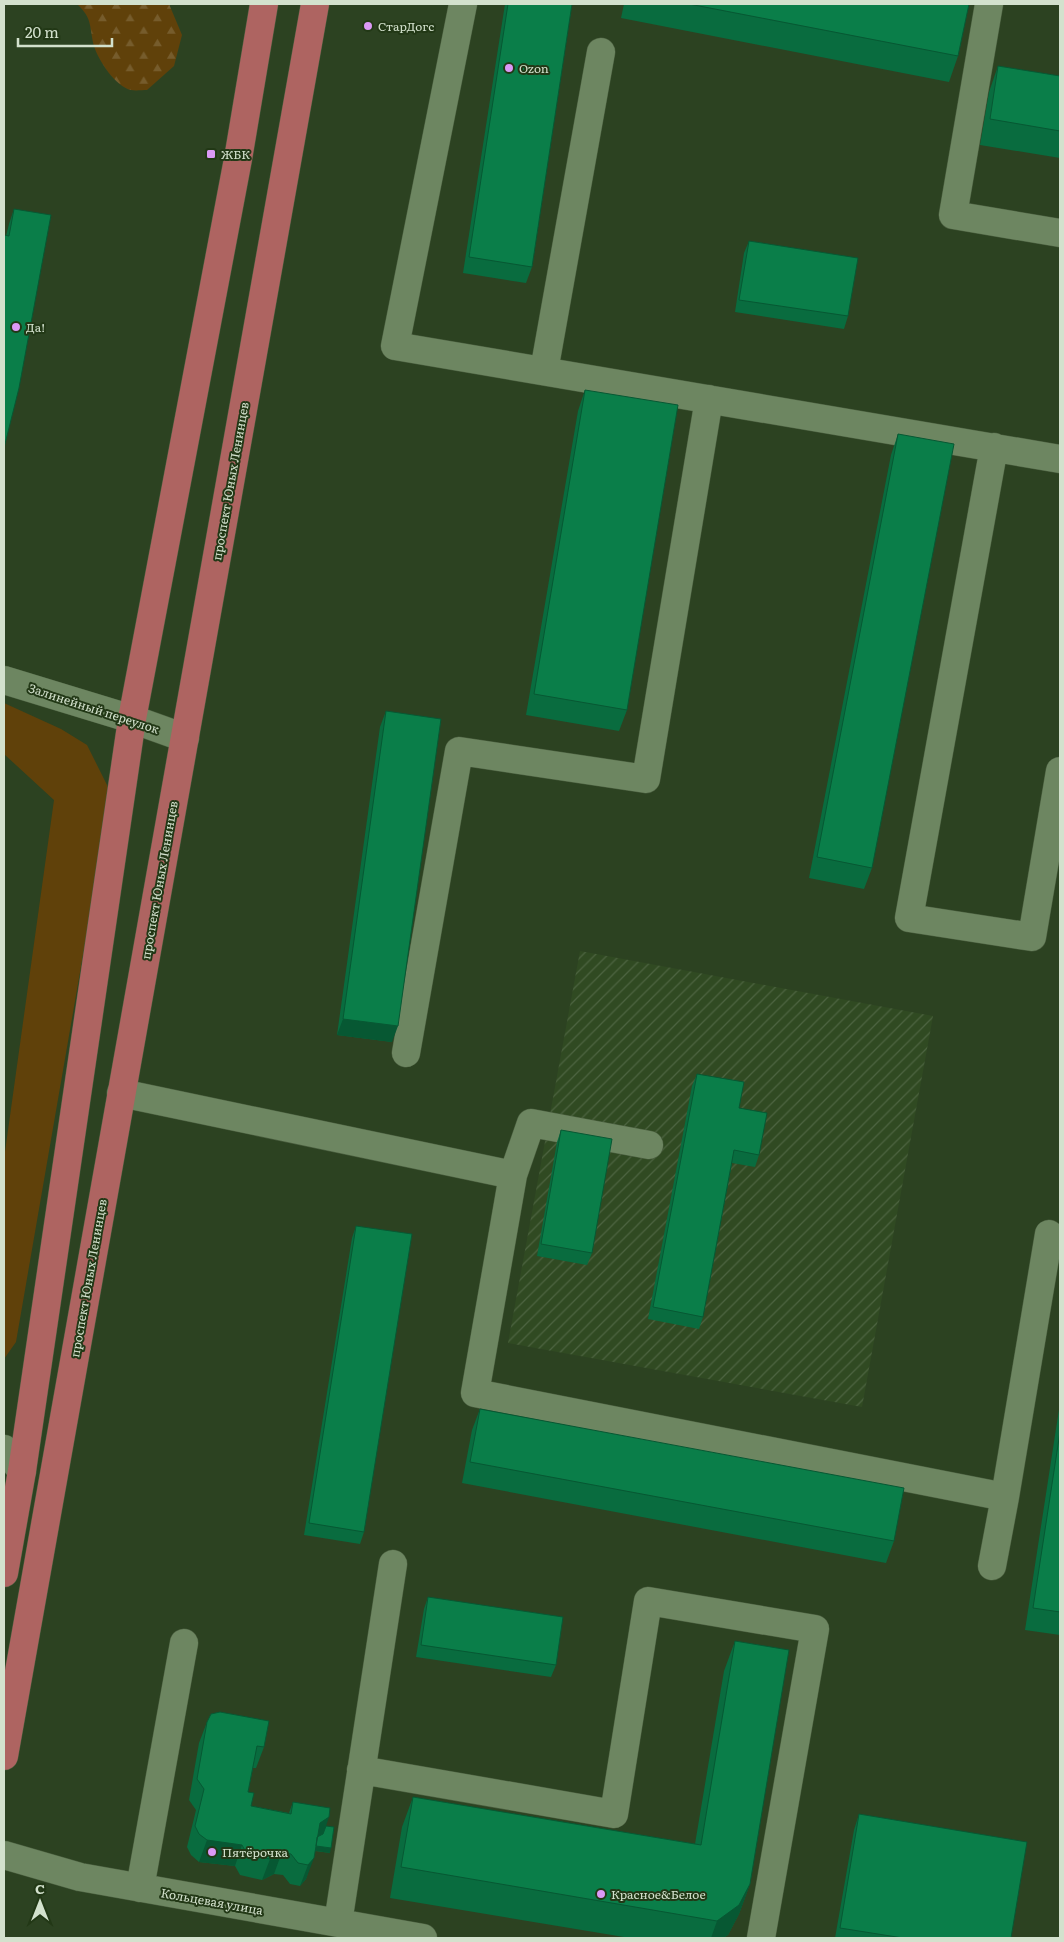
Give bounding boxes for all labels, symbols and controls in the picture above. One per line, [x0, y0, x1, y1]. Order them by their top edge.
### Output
scale bar [18, 15, 111, 47]
place label: СтарДогс [378, 17, 434, 35]
text: 20 m [25, 20, 59, 43]
marker: СтарДогс [362, 20, 374, 32]
place label: Ozon [519, 59, 549, 77]
marker: Ozon [503, 62, 515, 74]
place label: ЖБК [221, 145, 250, 163]
marker: ЖБК [205, 148, 217, 160]
place label: Да! [26, 318, 45, 336]
marker: Да! [10, 321, 22, 333]
street label: проспект Юных Ленинцев [207, 400, 253, 562]
street label: Залинейный переулок [26, 678, 162, 738]
street label: проспект Юных Ленинцев [136, 799, 182, 961]
street label: проспект Юных Ленинцев [65, 1197, 111, 1359]
place label: Пятёрочка [222, 1843, 289, 1861]
marker: Пятёрочка [206, 1846, 218, 1858]
north arrow [15, 1877, 65, 1927]
text: С [35, 1878, 45, 1898]
street label: Кольцевая улица [159, 1883, 265, 1919]
place label: Красное&Белое [611, 1885, 706, 1903]
marker: Красное&Белое [595, 1888, 607, 1900]

